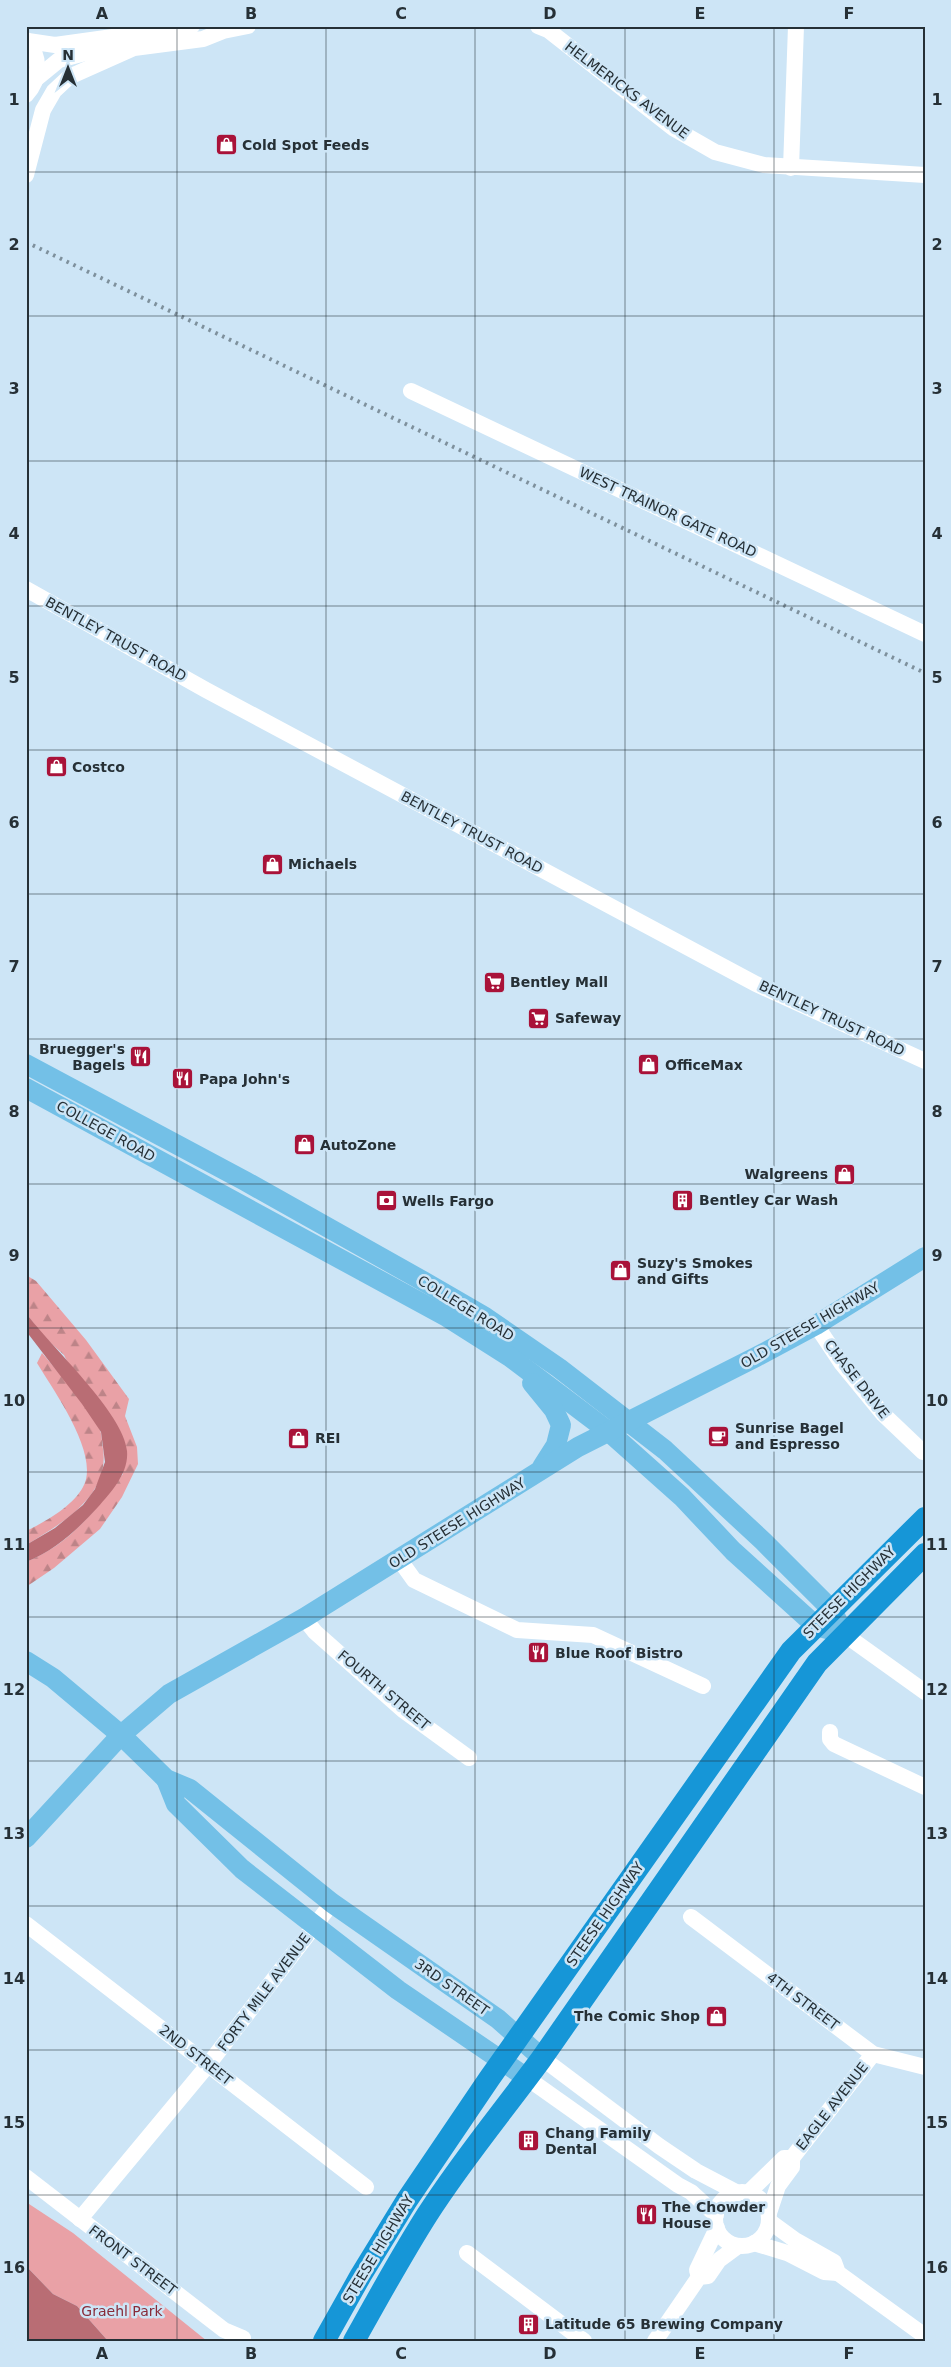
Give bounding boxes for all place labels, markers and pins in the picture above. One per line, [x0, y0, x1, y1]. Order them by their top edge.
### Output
shop icon: Cold Spot Feeds [214, 133, 238, 157]
place label: Cold Spot Feeds [242, 137, 369, 153]
shop icon: Costco [44, 755, 68, 779]
place label: Costco [72, 759, 125, 775]
shop icon: Michaels [260, 852, 284, 876]
place label: Michaels [288, 856, 357, 872]
supermarket icon: Bentley Mall [482, 970, 506, 994]
place label: Bentley Mall [510, 974, 608, 990]
supermarket icon: Safeway [527, 1006, 551, 1030]
place label: Safeway [555, 1010, 621, 1026]
place label: Bruegger's Bagels [39, 1041, 125, 1073]
restaurant icon: Bruegger's Bagels [129, 1045, 153, 1069]
shop icon: OfficeMax [637, 1053, 661, 1077]
place label: OfficeMax [665, 1057, 743, 1073]
restaurant icon: Papa John's [171, 1067, 195, 1091]
place label: Papa John's [199, 1071, 290, 1087]
shop icon: AutoZone [292, 1133, 316, 1157]
place label: AutoZone [320, 1137, 396, 1153]
shop icon: Walgreens [832, 1162, 856, 1186]
place label: Walgreens [745, 1166, 828, 1182]
building icon: Bentley Car Wash [671, 1188, 695, 1212]
bank icon: Wells Fargo [374, 1189, 398, 1213]
place label: Bentley Car Wash [699, 1192, 838, 1208]
place label: Wells Fargo [402, 1193, 494, 1209]
place label: Suzy's Smokes and Gifts [637, 1255, 753, 1287]
shop icon: Suzy's Smokes and Gifts [609, 1259, 633, 1283]
place label: Sunrise Bagel and Espresso [735, 1420, 844, 1452]
cafe icon: Sunrise Bagel and Espresso [707, 1424, 731, 1448]
shop icon: REI [287, 1426, 311, 1450]
place label: REI [315, 1430, 341, 1446]
restaurant icon: Blue Roof Bistro [527, 1641, 551, 1665]
place label: Blue Roof Bistro [555, 1645, 683, 1661]
shop icon: The Comic Shop [704, 2004, 728, 2028]
place label: The Comic Shop [574, 2008, 700, 2024]
place label: Chang Family Dental [545, 2125, 651, 2157]
building icon: Chang Family Dental [517, 2129, 541, 2153]
place label: The Chowder House [662, 2199, 765, 2231]
restaurant icon: The Chowder House [634, 2203, 658, 2227]
building icon: Latitude 65 Brewing Company [517, 2312, 541, 2336]
place label: Latitude 65 Brewing Company [545, 2316, 783, 2332]

